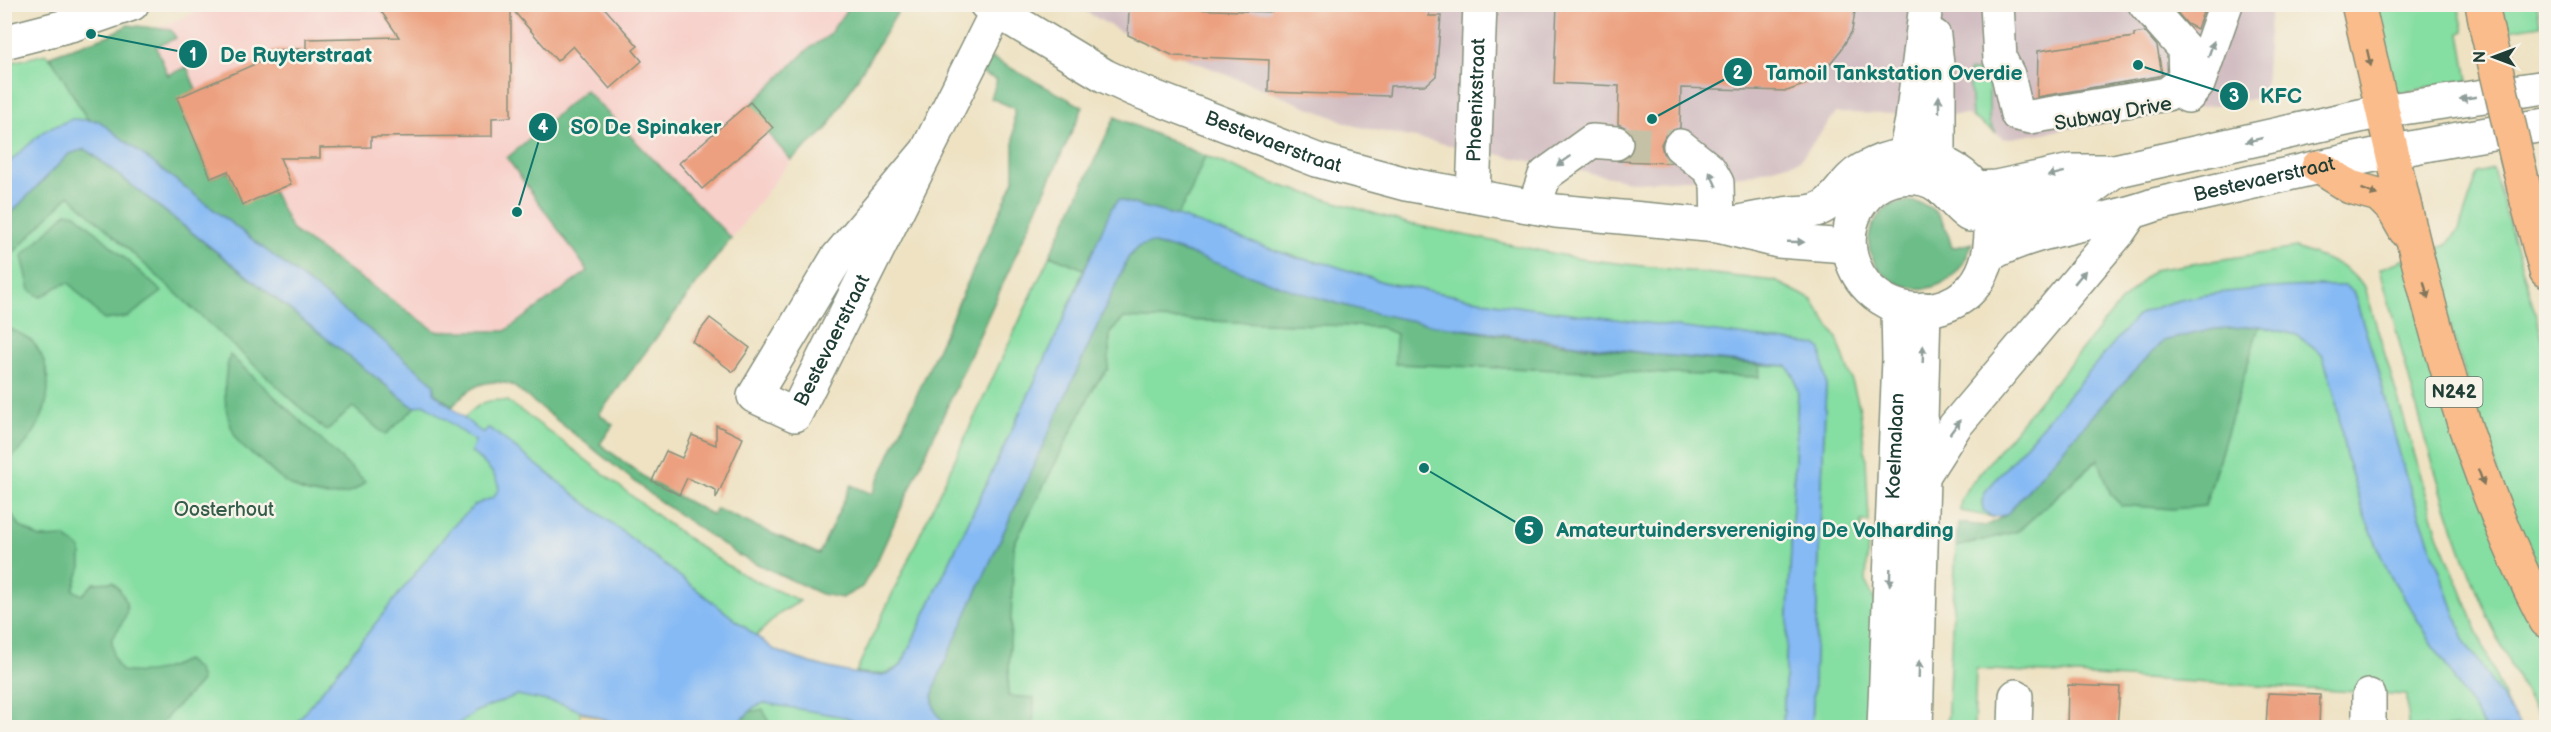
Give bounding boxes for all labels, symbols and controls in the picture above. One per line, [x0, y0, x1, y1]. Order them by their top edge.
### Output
north arrow [2464, 27, 2524, 87]
callout: De Ruyterstraat [178, 35, 384, 74]
street label: Phoenixstraat [1462, 38, 1491, 162]
one-way arrow [2206, 40, 2216, 58]
text: De Ruyterstraat [220, 43, 372, 68]
text: 1 [189, 45, 197, 66]
one-way arrow [2365, 49, 2374, 68]
text: N [2471, 51, 2490, 63]
callout: Tamoil Tankstation Overdie [1723, 53, 2034, 92]
text: Tamoil Tankstation Overdie [1765, 61, 2023, 86]
text: 2 [1733, 63, 1744, 84]
callout: KFC [2219, 76, 2314, 115]
text: KFC [2260, 84, 2302, 109]
text: 3 [2229, 86, 2239, 107]
street label: Subway Drive [2052, 92, 2174, 136]
one-way arrow [1934, 94, 1944, 113]
one-way arrow [2458, 94, 2477, 103]
street label: Bestevaerstraat [1201, 106, 1344, 178]
callout: SO De Spinaker [528, 107, 733, 146]
text: SO De Spinaker [571, 115, 722, 140]
text: 4 [538, 117, 549, 138]
one-way arrow [2244, 136, 2263, 145]
street label: Bestevaerstraat [2191, 152, 2337, 207]
one-way arrow [1557, 155, 1573, 167]
one-way arrow [1708, 169, 1718, 187]
one-way arrow [2047, 170, 2065, 180]
one-way arrow [2361, 188, 2379, 198]
one-way arrow [1787, 238, 1806, 247]
one-way arrow [2074, 269, 2087, 285]
street label: Bestevaerstraat [789, 271, 875, 410]
one-way arrow [2422, 281, 2431, 299]
one-way arrow [1918, 345, 1927, 364]
road number: N242 [2426, 377, 2482, 407]
street label: Koelmalaan [1881, 393, 1910, 500]
one-way arrow [1949, 419, 1961, 435]
one-way arrow [2477, 468, 2487, 486]
park label: Oosterhout [174, 498, 274, 522]
callout: Amateurtuindersvereniging De Volharding [1514, 510, 1966, 549]
text: Amateurtuindersvereniging De Volharding [1555, 518, 1954, 543]
text: 5 [1524, 520, 1534, 541]
one-way arrow [1885, 568, 1894, 587]
one-way arrow [1914, 660, 1923, 679]

